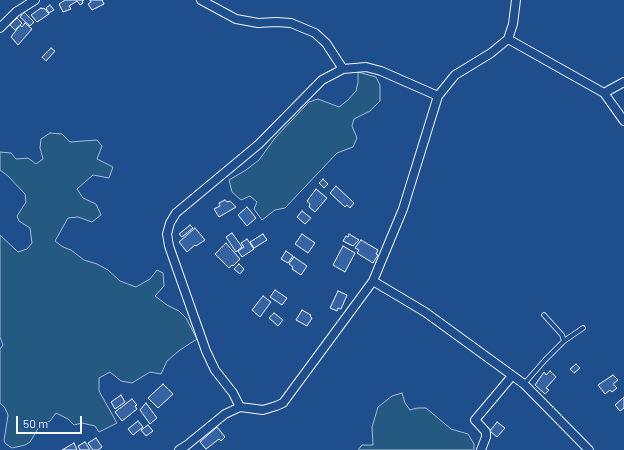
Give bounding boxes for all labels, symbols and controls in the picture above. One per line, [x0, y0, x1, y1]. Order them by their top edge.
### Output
scale bar [18, 408, 84, 434]
text: 50 m [23, 416, 48, 430]

